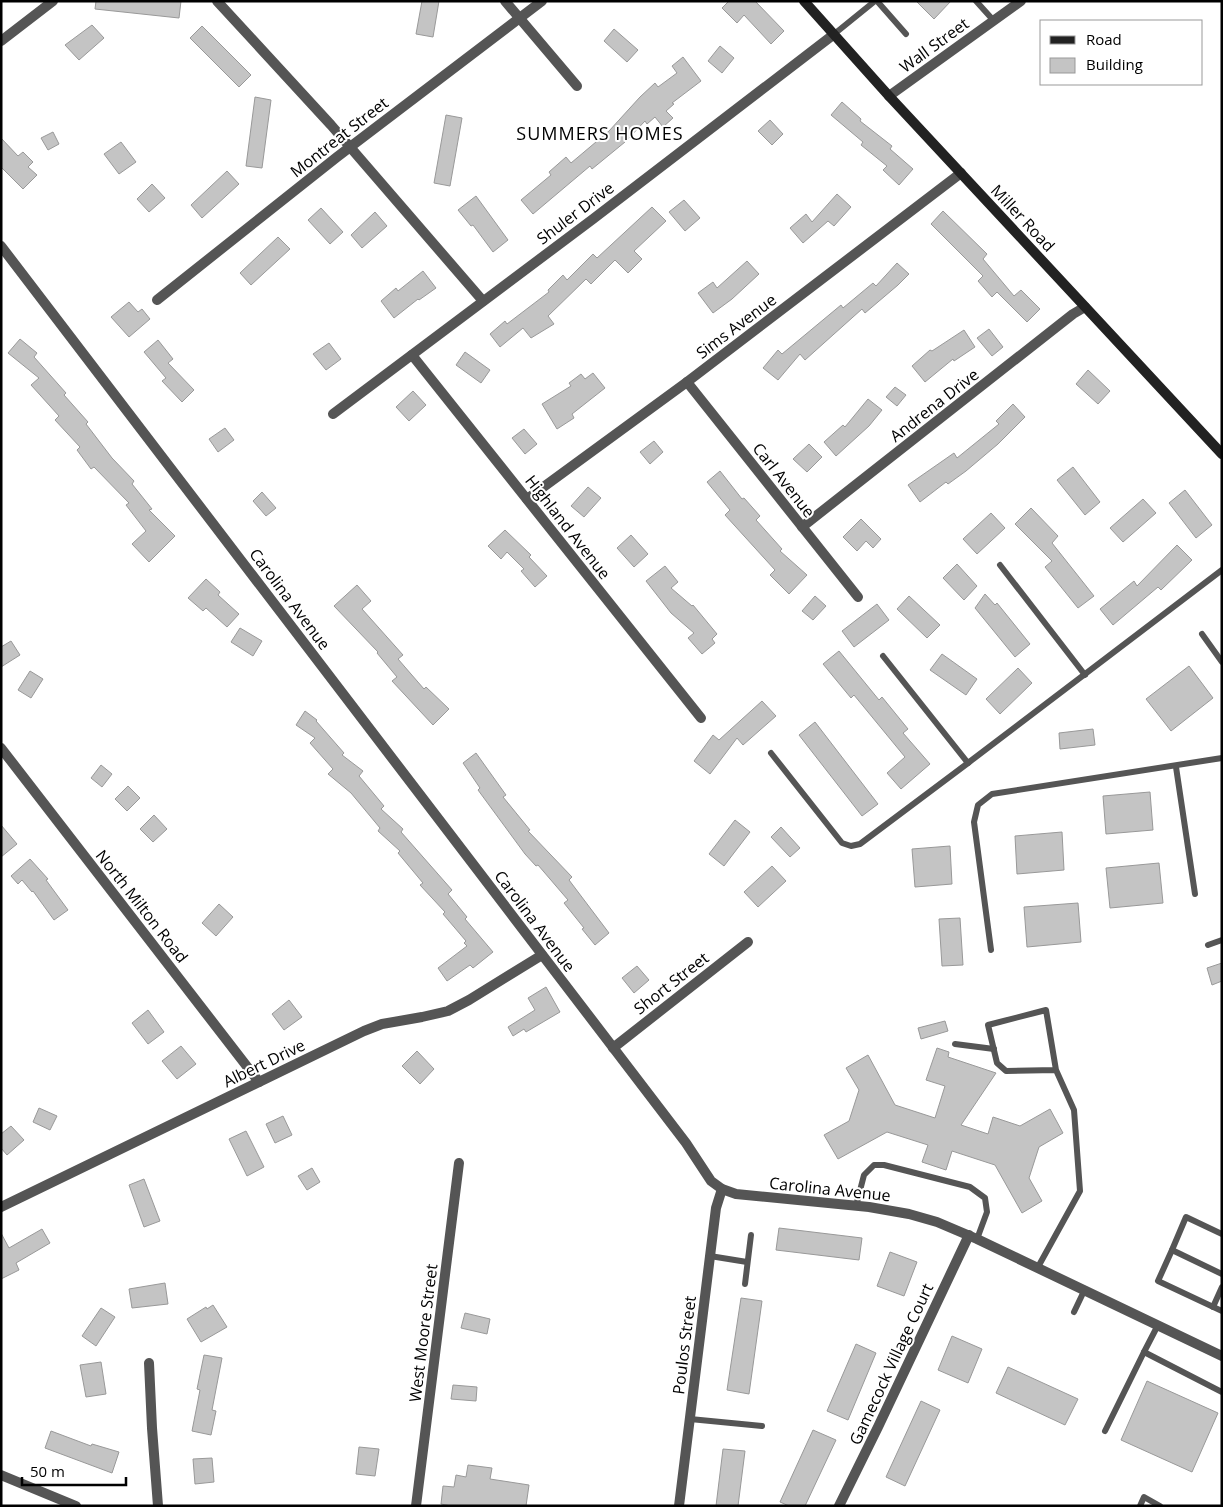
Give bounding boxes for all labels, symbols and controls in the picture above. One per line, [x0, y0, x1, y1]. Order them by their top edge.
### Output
street label: Wall Street [895, 12, 973, 78]
legend [1040, 20, 1203, 85]
text: Road [1086, 29, 1122, 49]
text: Building [1086, 54, 1143, 74]
street label: Montreat Street [286, 92, 393, 182]
district label: SUMMERS HOMES [516, 121, 684, 145]
street label: Shuler Drive [532, 177, 618, 249]
street label: Miller Road [986, 180, 1060, 256]
street label: Sims Avenue [691, 289, 781, 363]
street label: Andrena Drive [885, 363, 983, 447]
street label: Carl Avenue [748, 438, 820, 522]
street label: Highland Avenue [520, 470, 616, 584]
street label: Carolina Avenue [245, 544, 335, 654]
street label: North Milton Road [91, 845, 193, 967]
street label: Carolina Avenue [490, 866, 580, 976]
street label: Short Street [629, 947, 713, 1019]
street label: Albert Drive [219, 1034, 309, 1092]
street label: Carolina Avenue [768, 1172, 892, 1206]
street label: West Moore Street [404, 1262, 442, 1403]
street label: Gamecock Village Court [844, 1279, 938, 1448]
street label: Poulos Street [667, 1294, 701, 1396]
scale bar [22, 1454, 126, 1486]
text: 50 m [30, 1461, 65, 1481]

